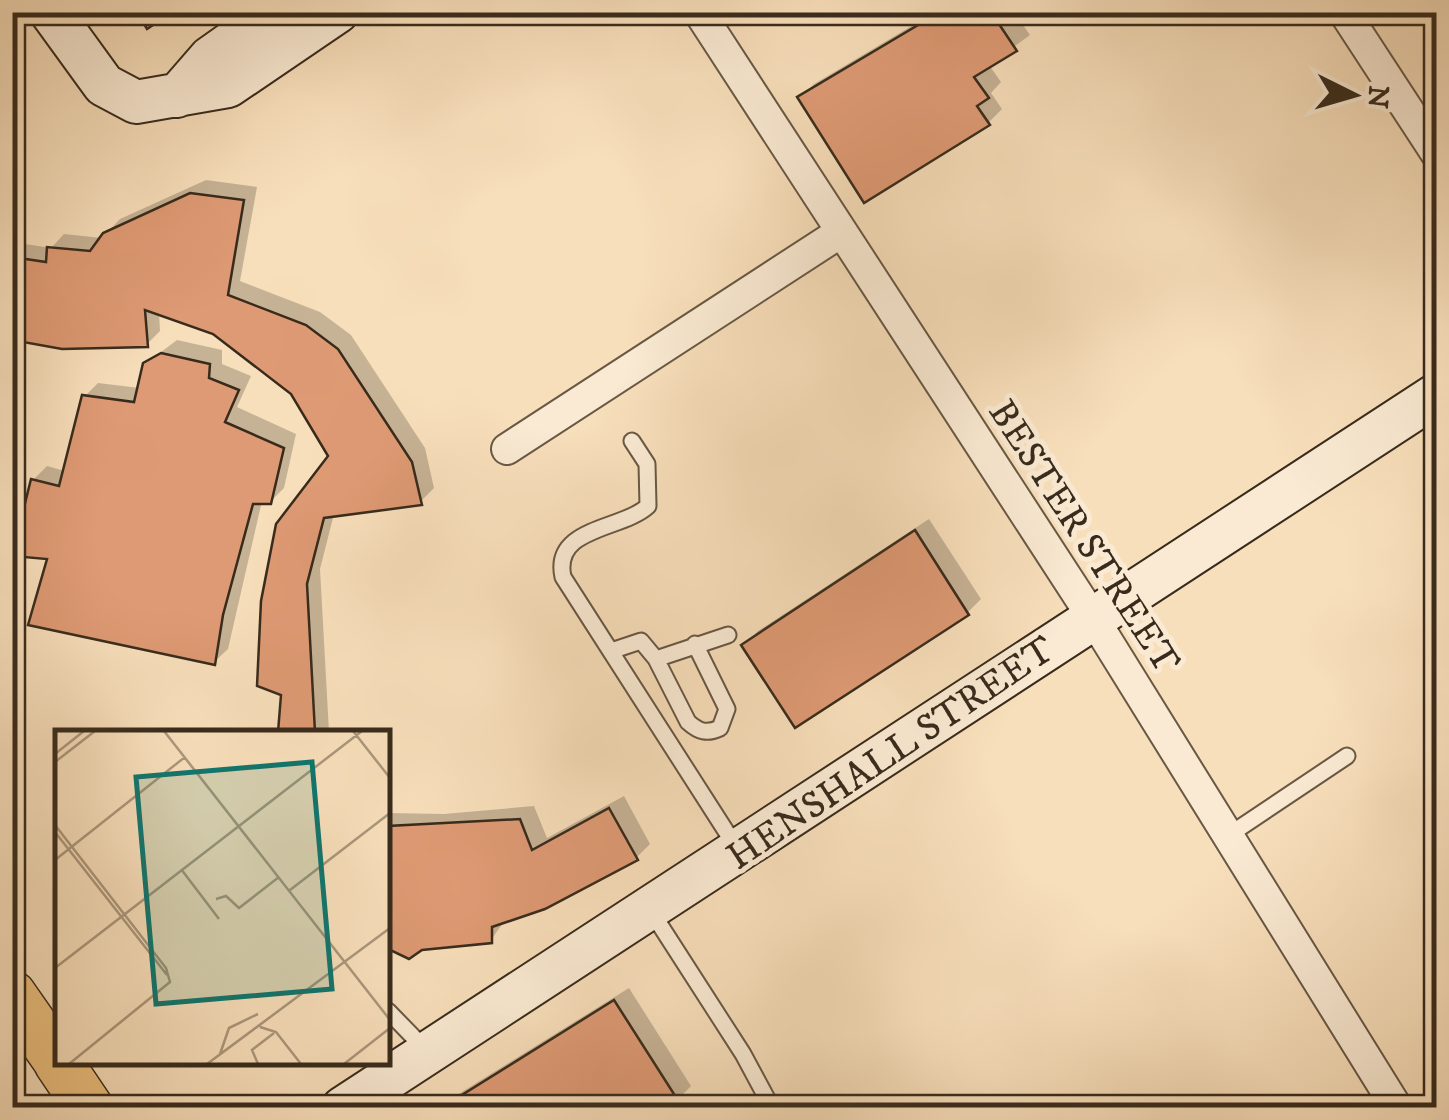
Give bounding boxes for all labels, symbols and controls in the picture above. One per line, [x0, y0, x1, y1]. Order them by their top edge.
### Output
north arrow [1304, 45, 1404, 145]
text: N [1359, 84, 1396, 110]
street label: BESTER STREET [977, 391, 1190, 683]
street label: HENSHALL STREET [718, 626, 1064, 881]
inset map [55, 730, 390, 1065]

